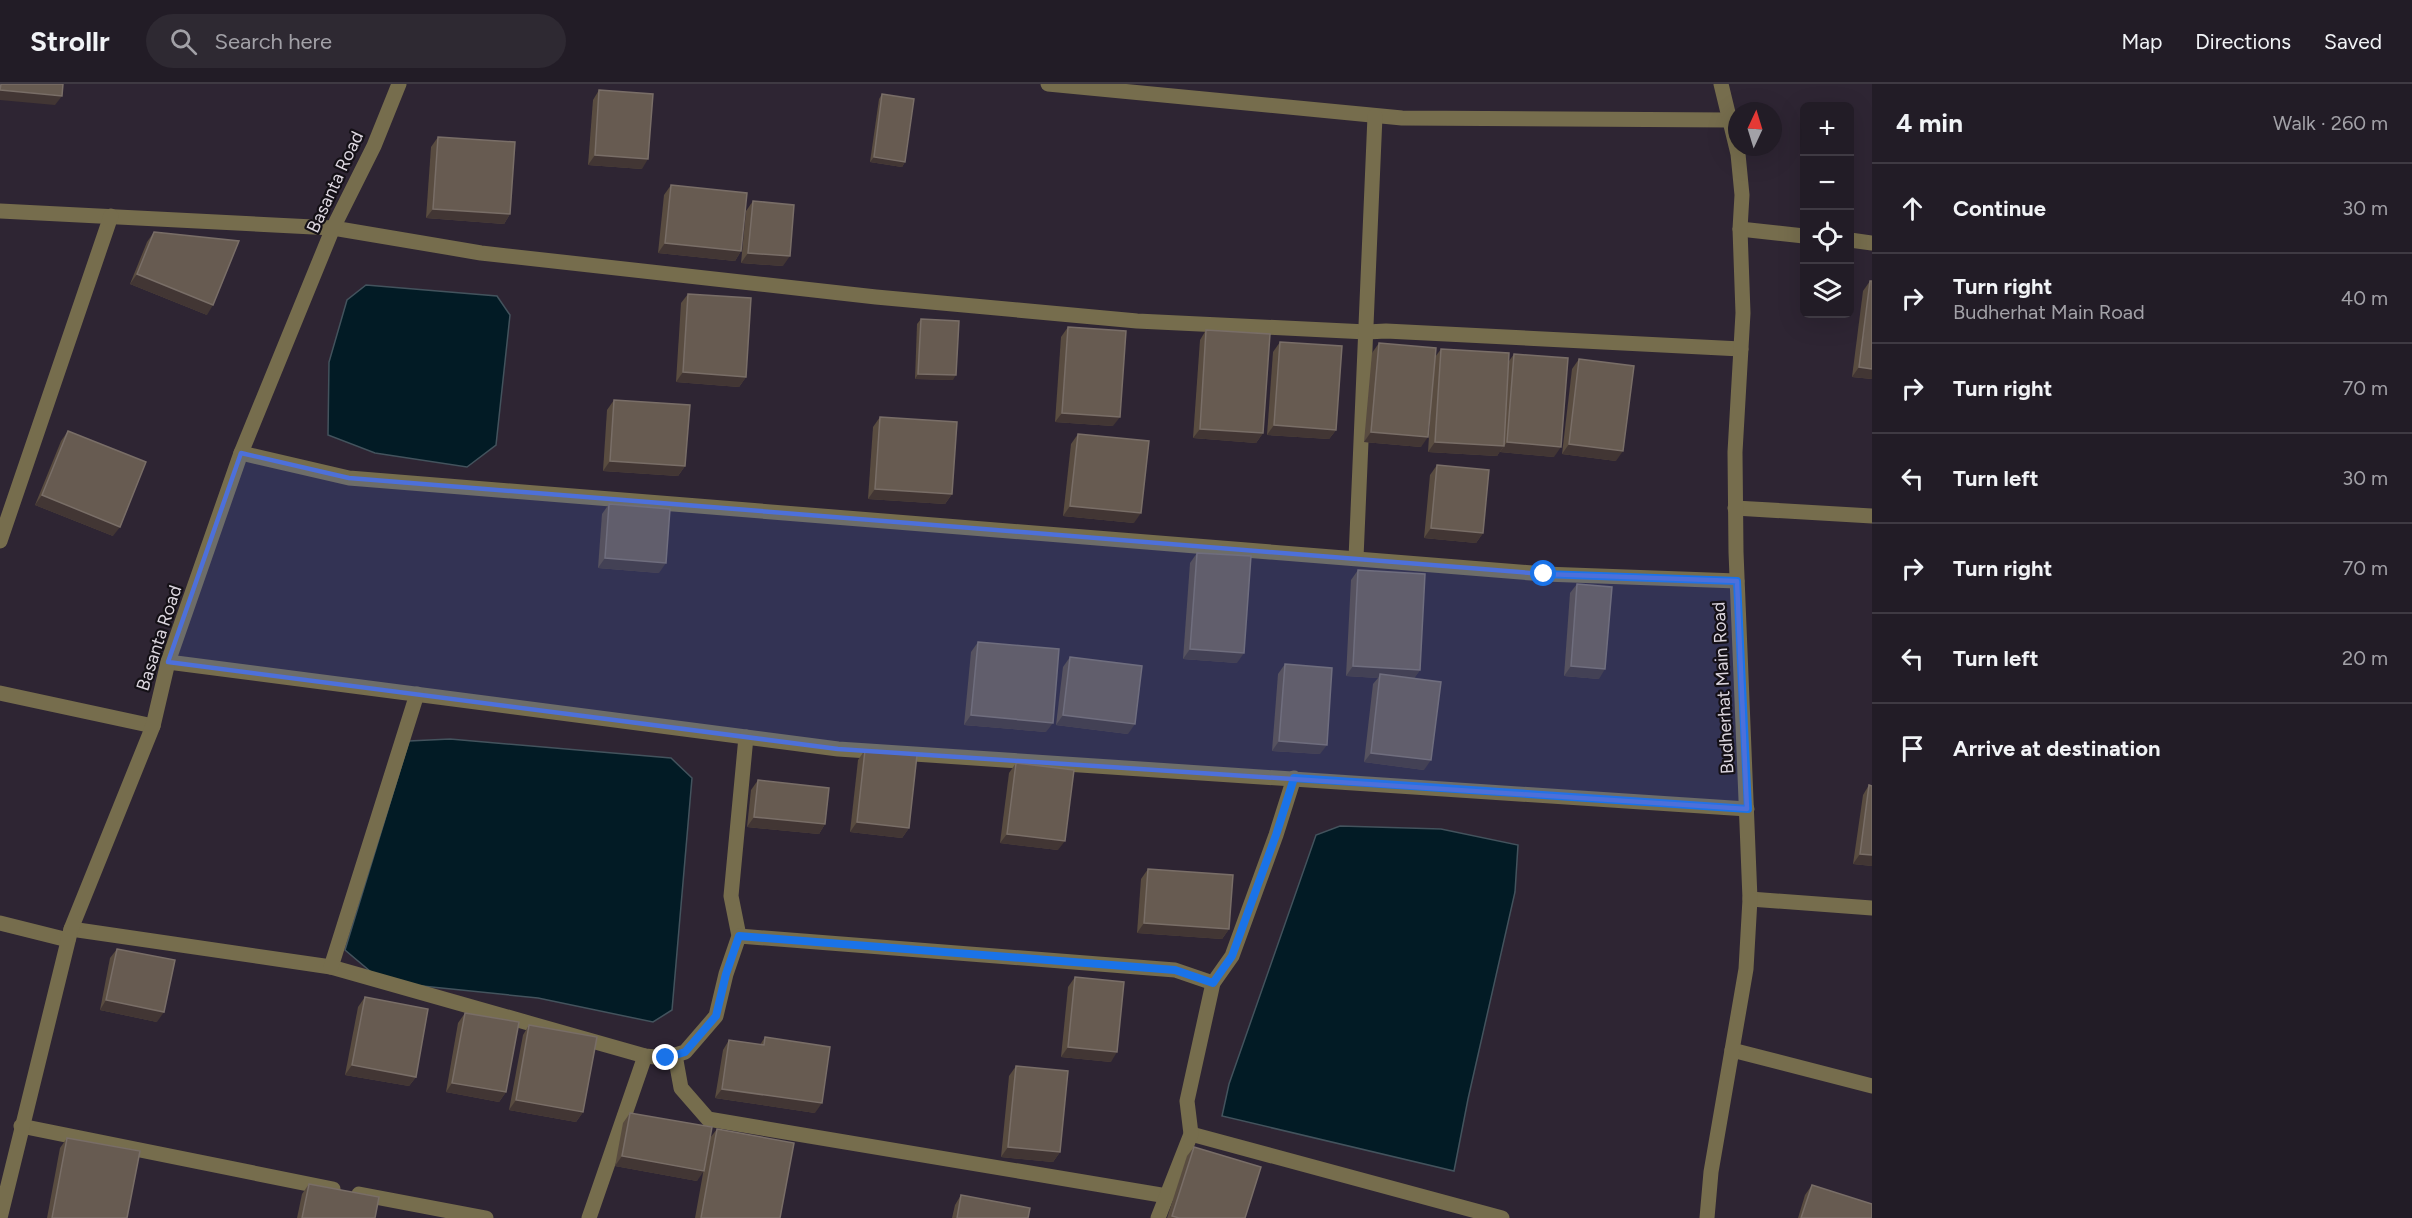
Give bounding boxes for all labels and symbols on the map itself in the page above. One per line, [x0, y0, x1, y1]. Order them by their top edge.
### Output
north arrow [1728, 102, 1782, 156]
street label: Basanta Road [302, 128, 368, 236]
route start [1530, 560, 1556, 586]
street label: Basanta Road [132, 582, 186, 694]
street label: Budherhat Main Road [1708, 601, 1738, 775]
route end [652, 1044, 678, 1070]

